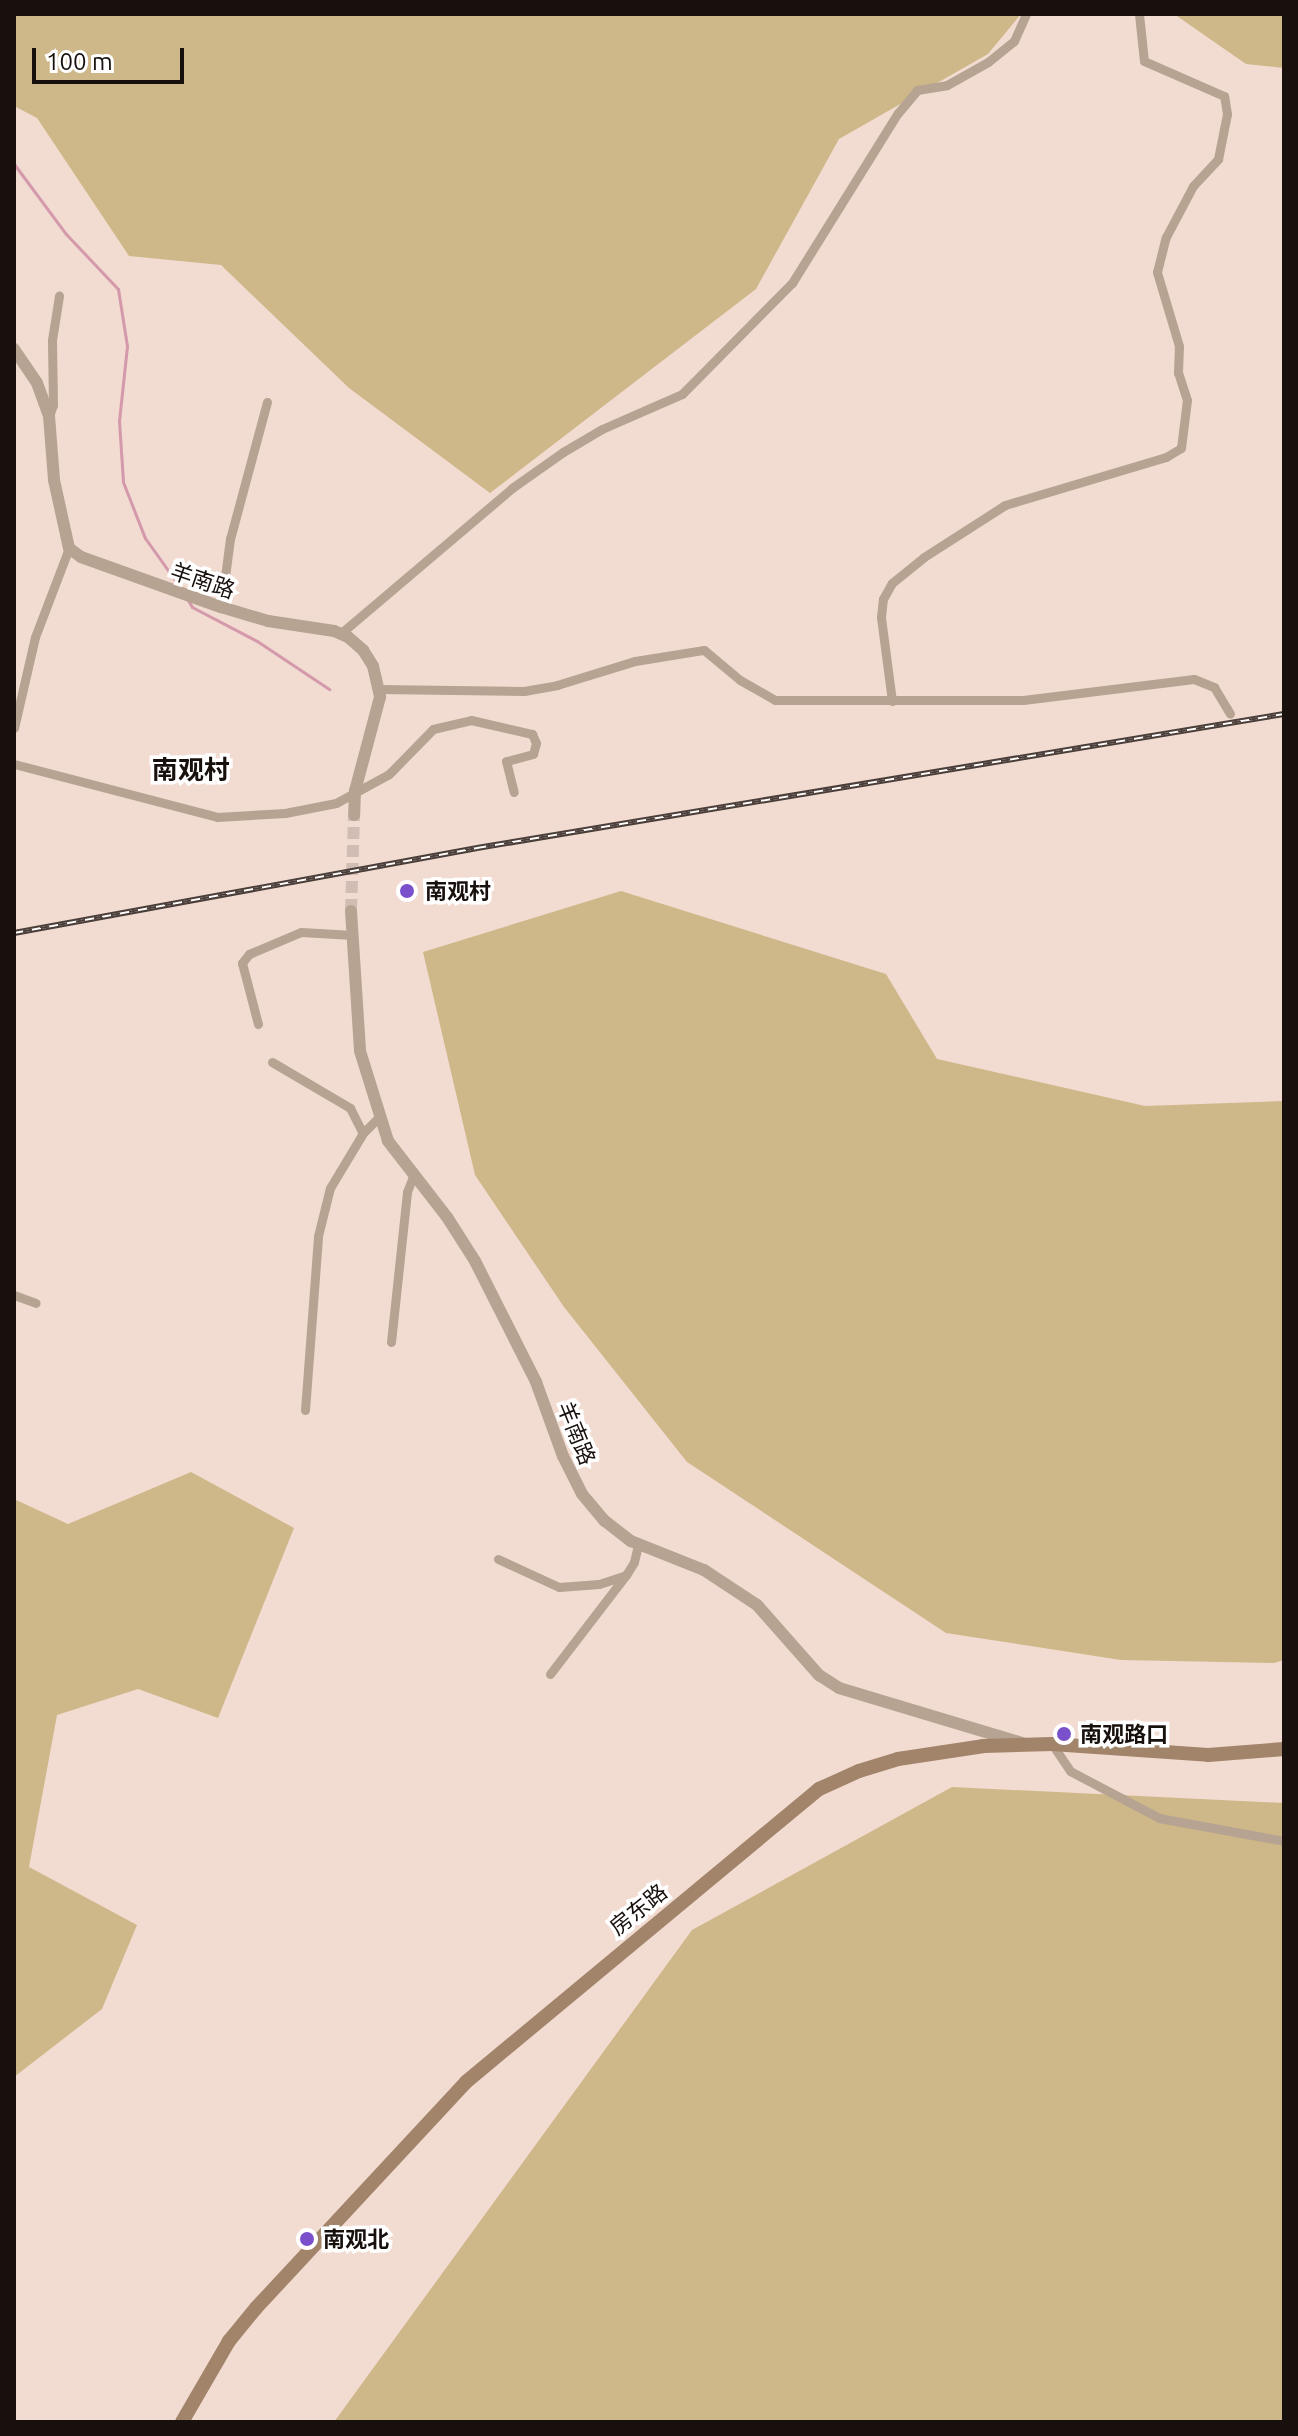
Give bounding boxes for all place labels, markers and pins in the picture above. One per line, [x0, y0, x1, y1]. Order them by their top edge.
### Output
place label: 南观村 [425, 878, 491, 904]
marker: 南观村 [396, 880, 418, 902]
place label: 南观路口 [1080, 1721, 1168, 1747]
marker: 南观路口 [1055, 1725, 1073, 1743]
place label: 南观北 [323, 2226, 389, 2252]
marker: 南观北 [298, 2230, 316, 2248]

